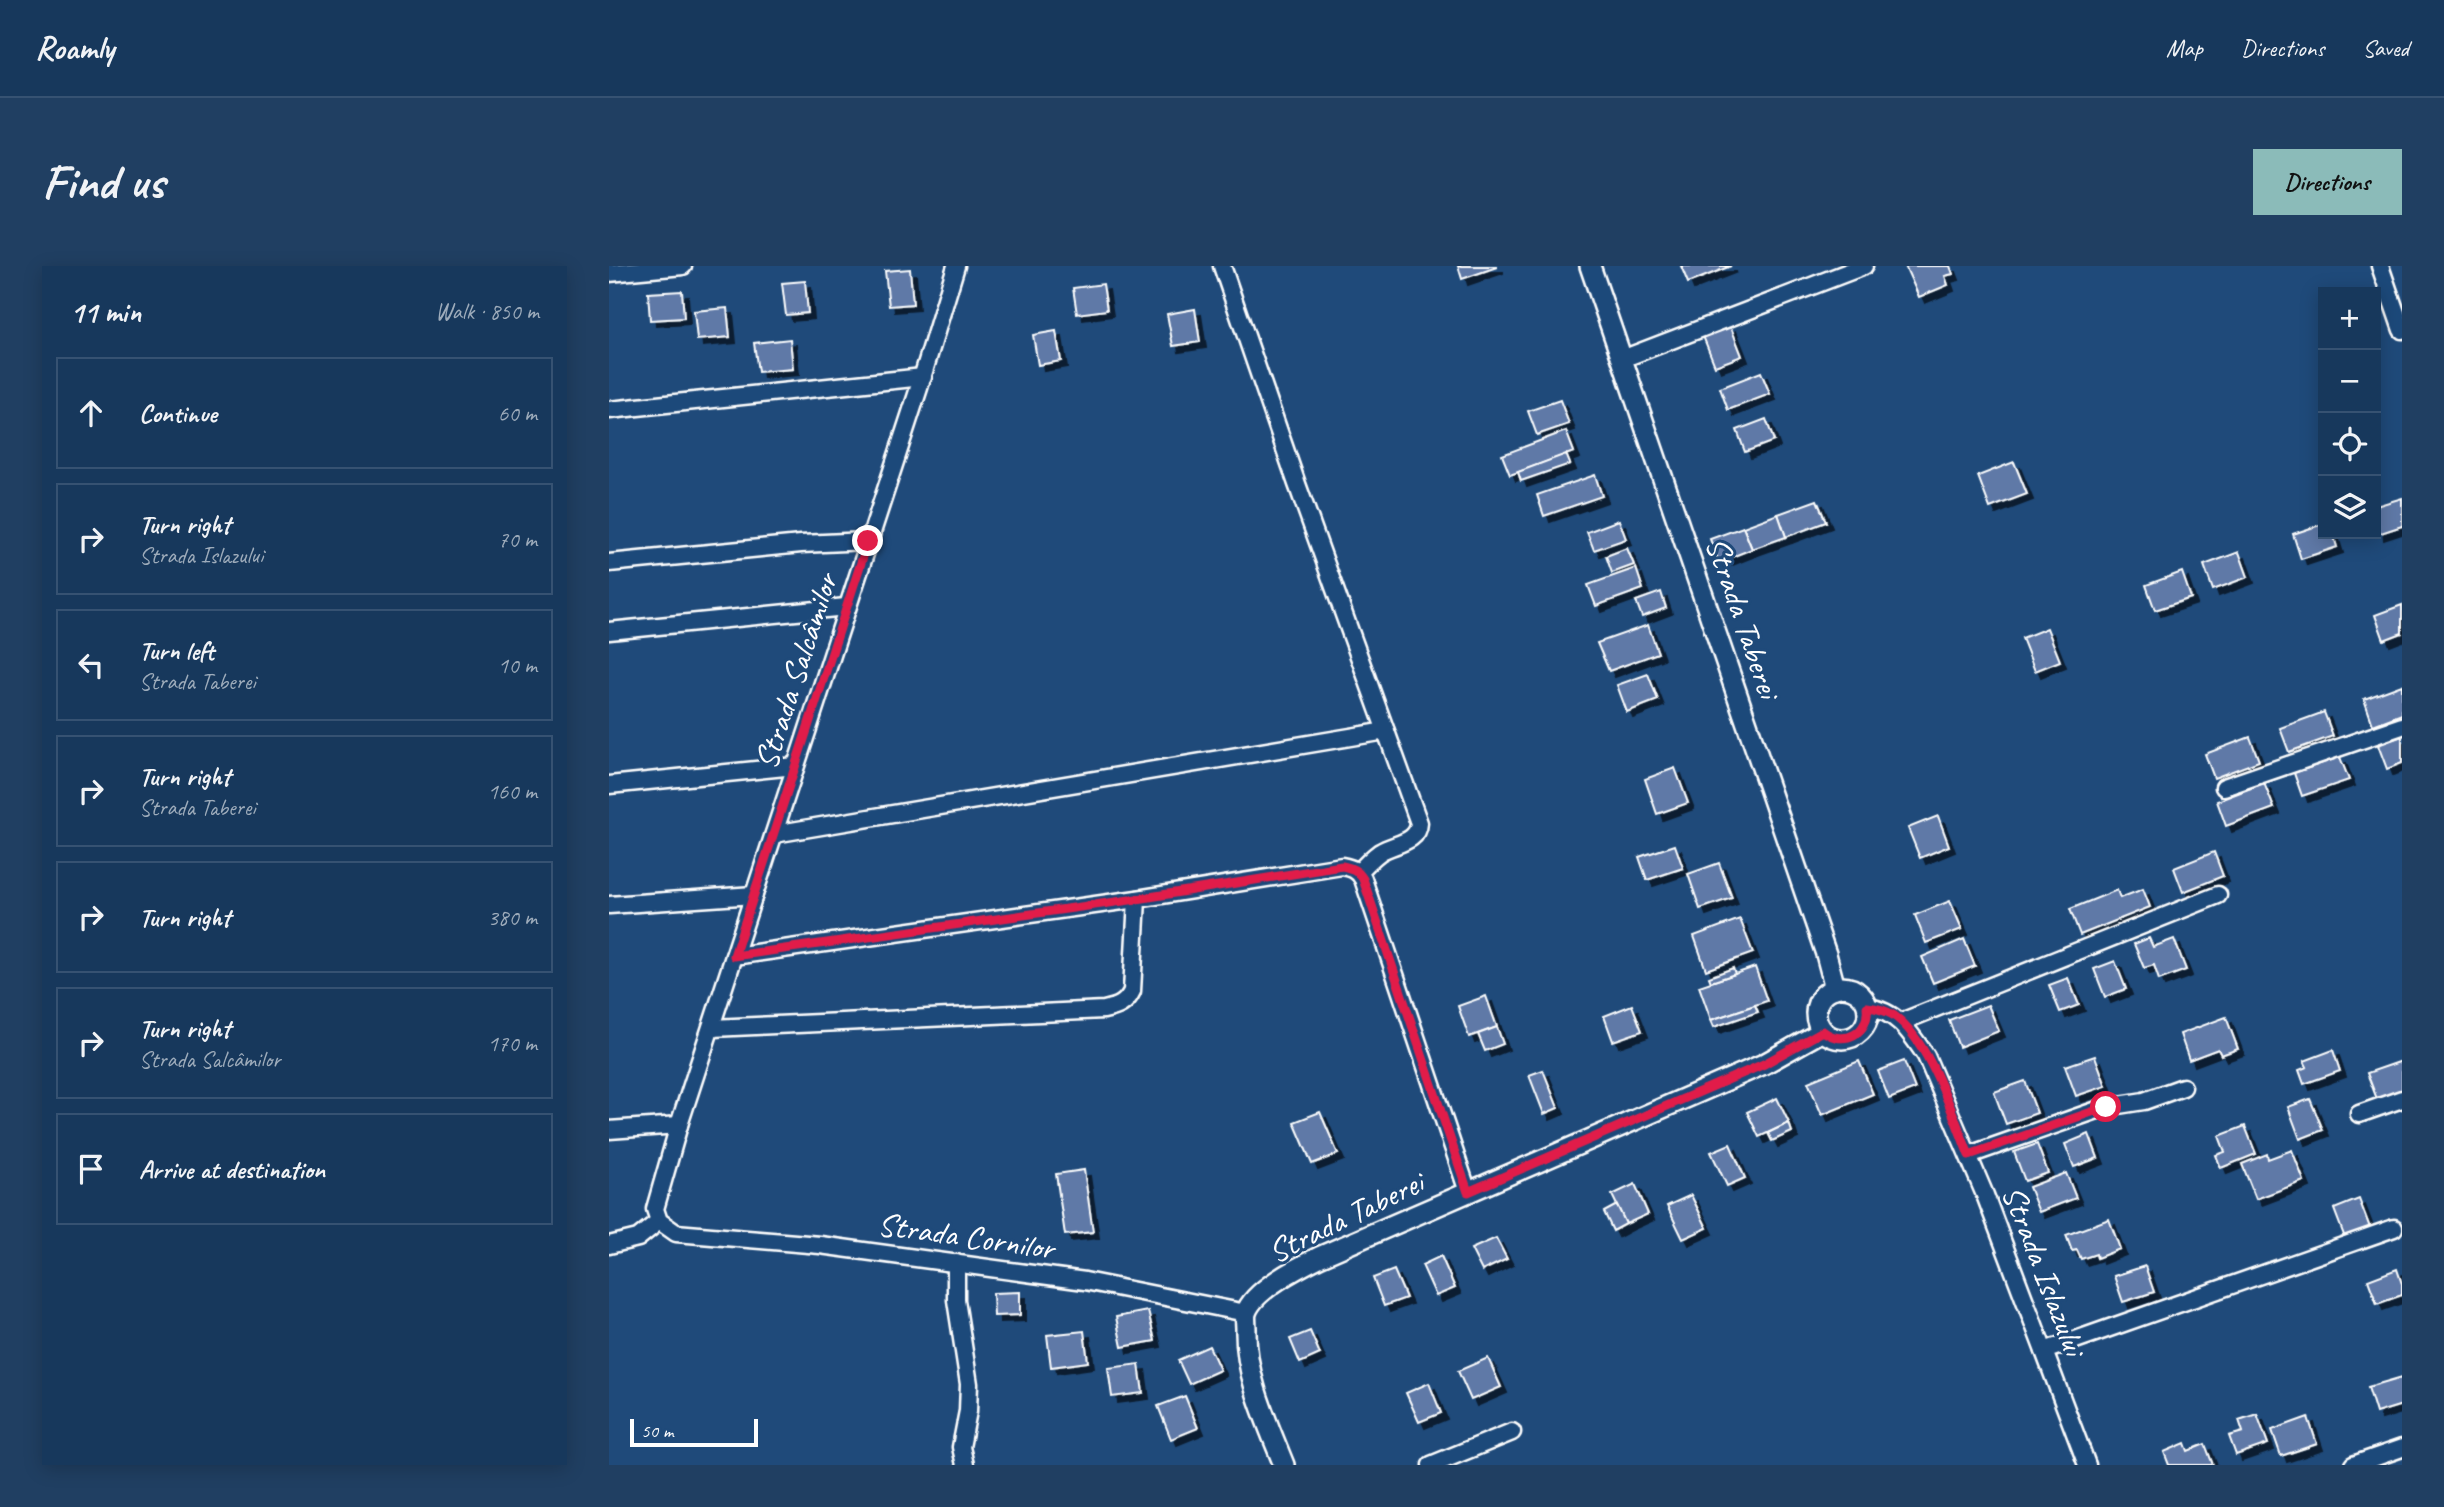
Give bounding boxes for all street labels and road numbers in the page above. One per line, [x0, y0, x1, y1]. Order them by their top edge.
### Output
street label: Strada Taberei [1696, 531, 1791, 707]
street label: Strada Salcâmilor [745, 565, 848, 774]
street label: Strada Taberei [1261, 1160, 1433, 1272]
street label: Strada Islazului [1993, 1180, 2097, 1365]
street label: Strada Cornilor [875, 1203, 1060, 1270]

